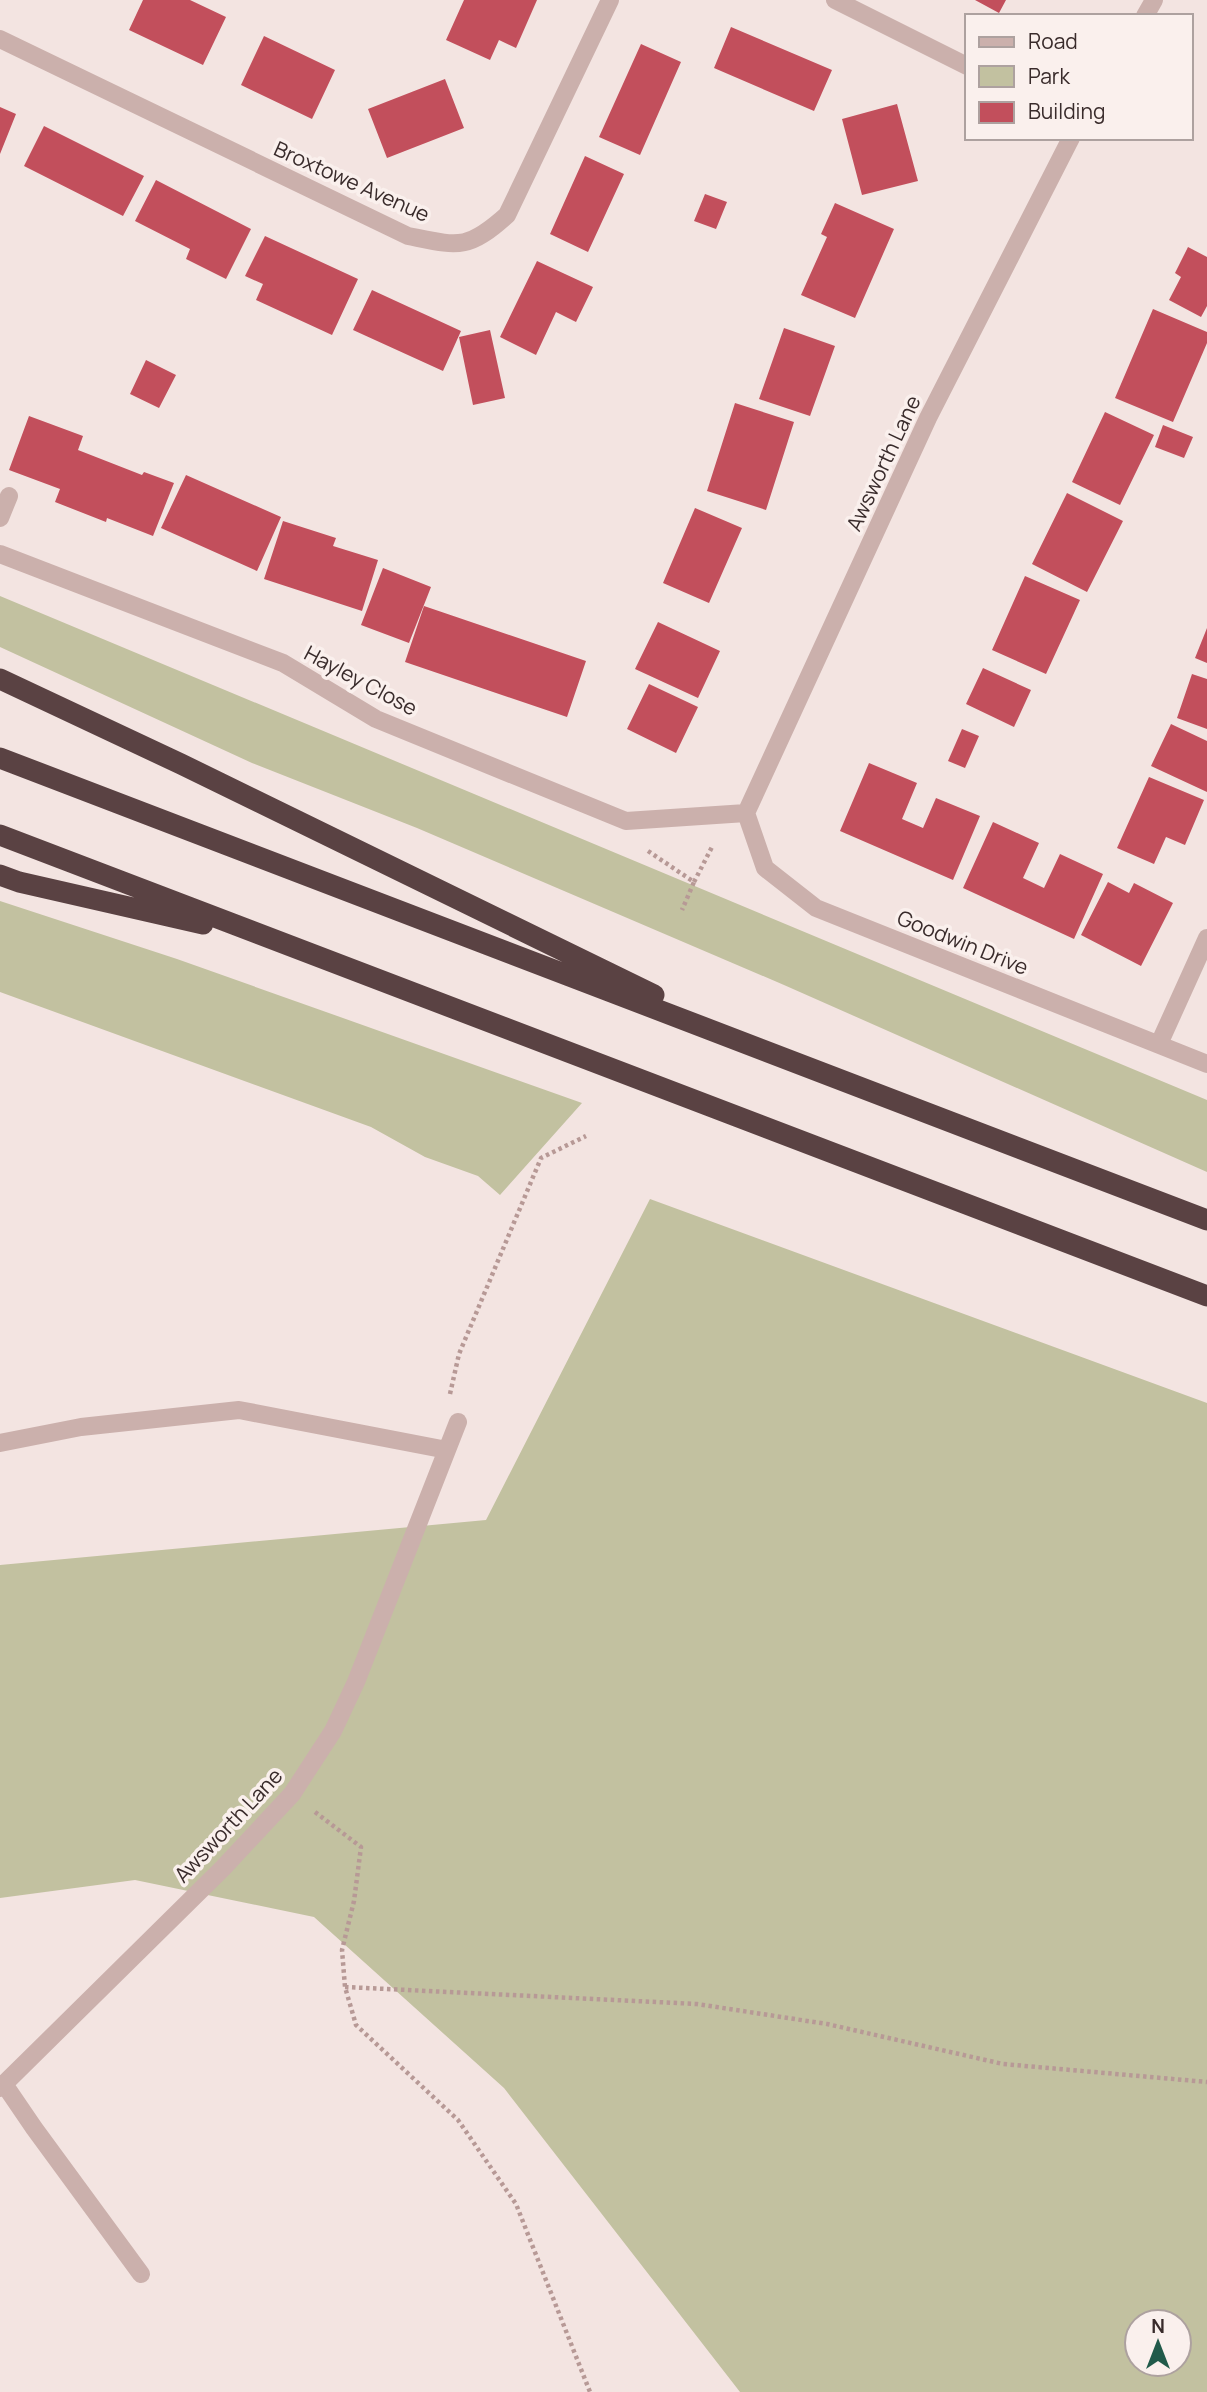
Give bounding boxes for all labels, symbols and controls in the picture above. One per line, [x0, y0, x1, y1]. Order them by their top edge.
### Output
legend [965, 14, 1193, 140]
text: Road [1028, 27, 1078, 55]
text: Park [1028, 62, 1070, 90]
text: Building [1028, 97, 1105, 125]
street label: Broxtowe Avenue [270, 134, 434, 228]
street label: Awsworth Lane [839, 391, 927, 535]
street label: Hayley Close [300, 638, 422, 722]
street label: Goodwin Drive [893, 903, 1033, 981]
street label: Awsworth Lane [168, 1762, 288, 1888]
north arrow [1123, 2308, 1193, 2378]
text: N [1151, 2313, 1165, 2339]

